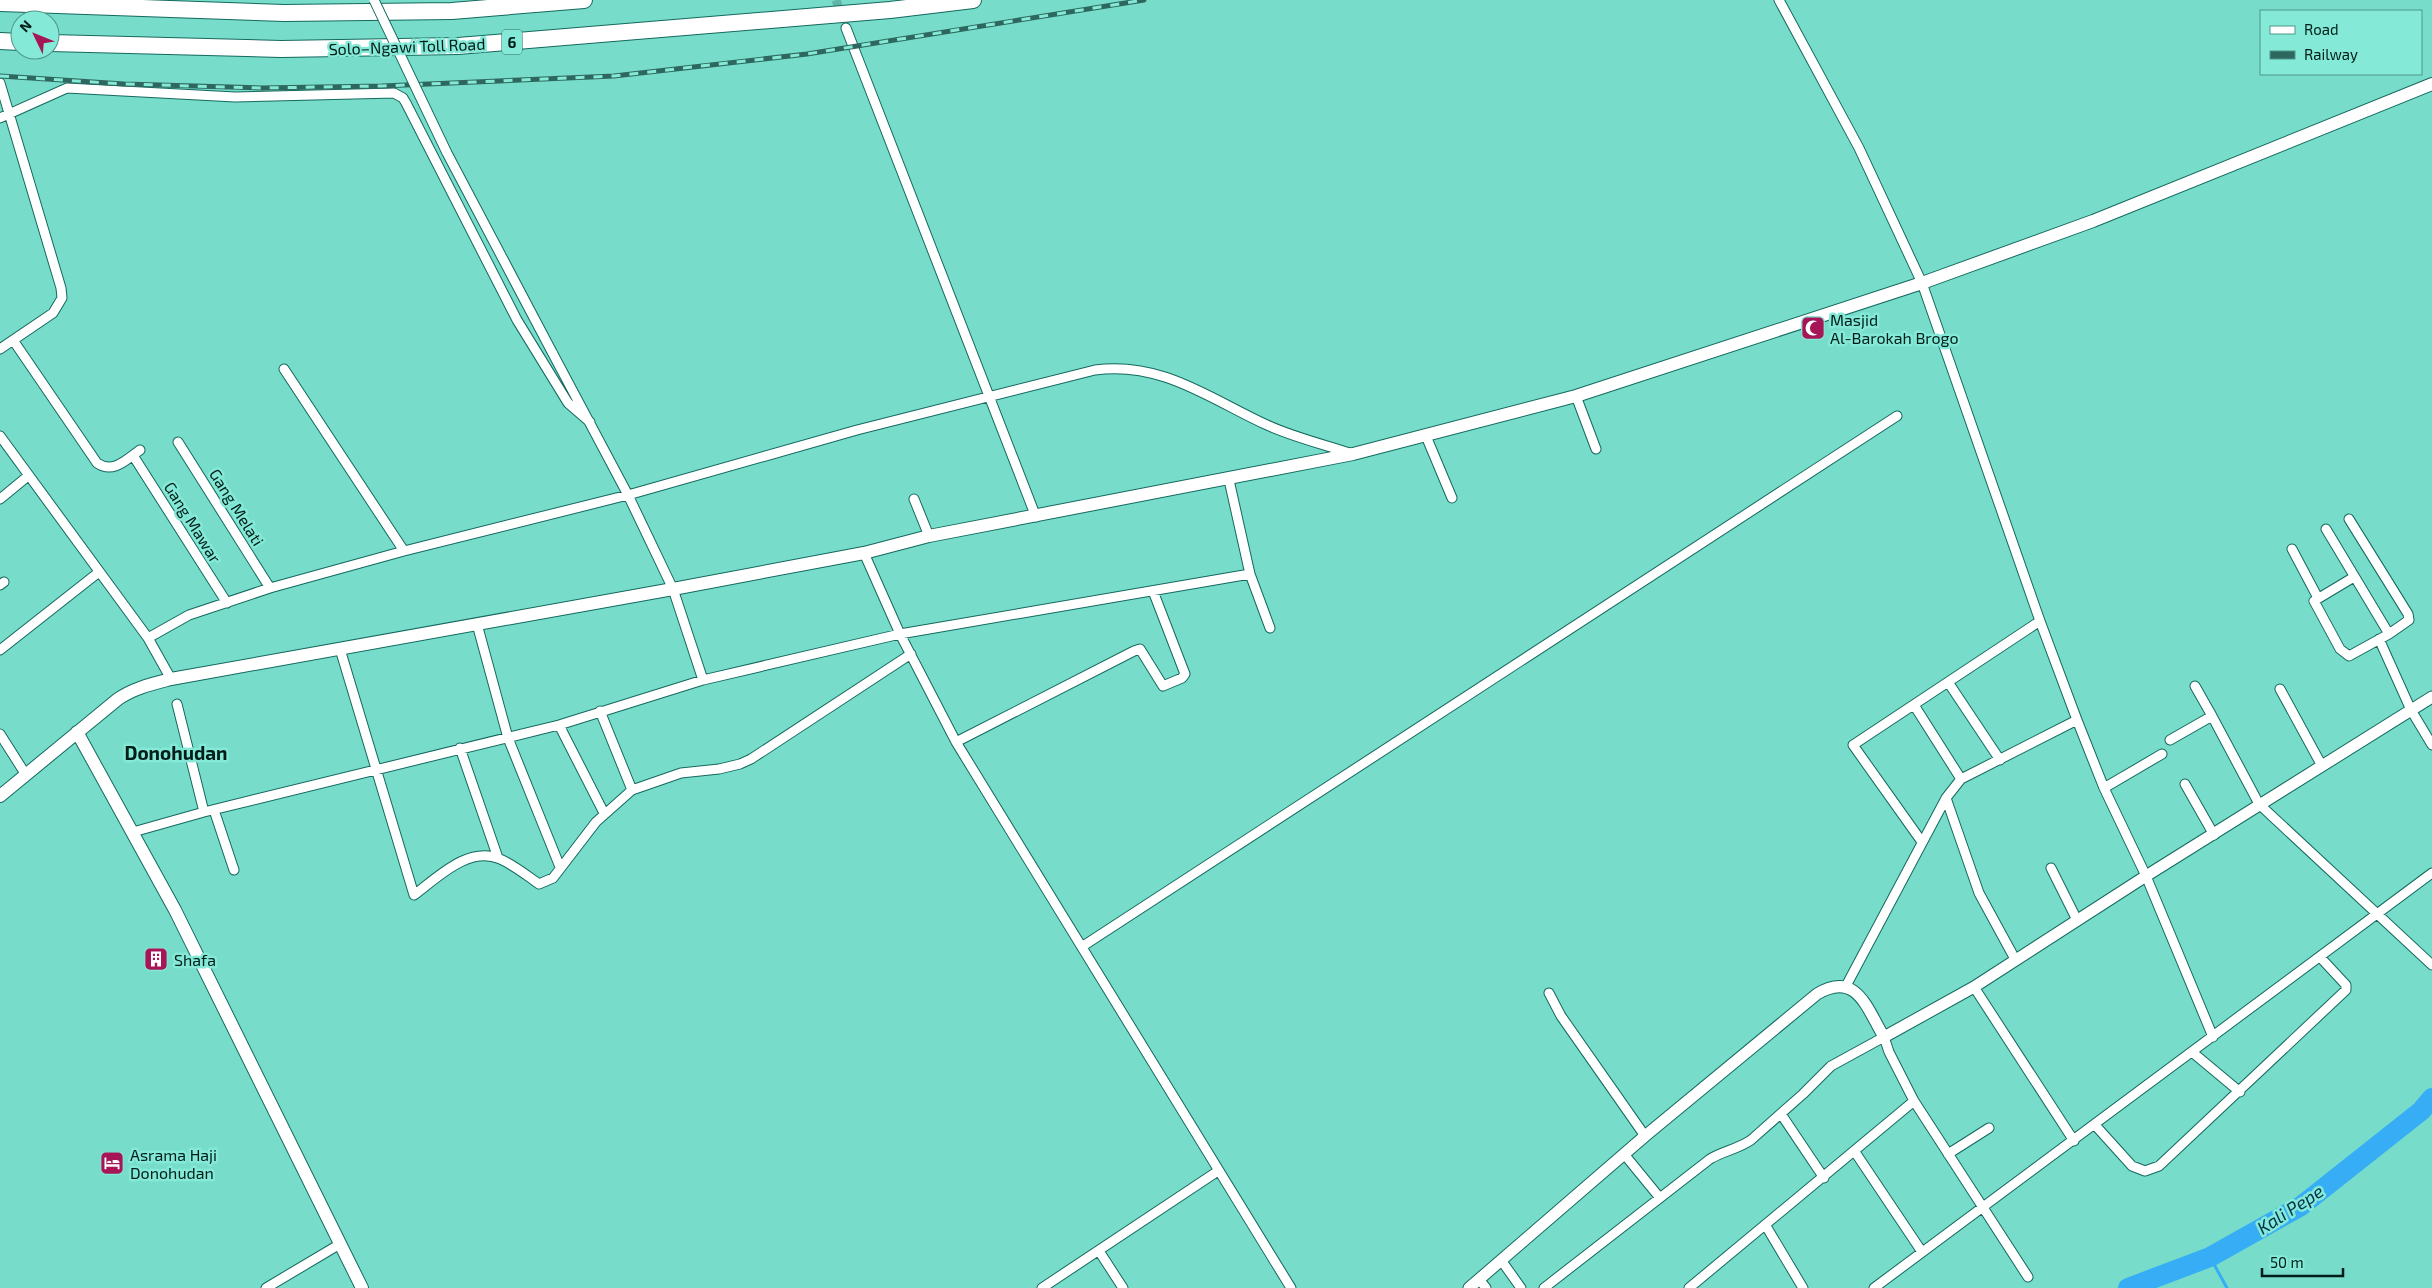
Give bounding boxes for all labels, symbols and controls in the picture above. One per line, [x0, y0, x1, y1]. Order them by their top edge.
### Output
north arrow [10, 10, 60, 60]
legend [2260, 10, 2422, 75]
text: N [15, 16, 35, 35]
text: Road [2304, 20, 2339, 38]
road number: 6 [502, 30, 522, 54]
street label: Solo–Ngawi Toll Road [328, 34, 486, 58]
text: Railway [2304, 45, 2358, 63]
place label: Masjid Al-Barokah Brogo [1830, 310, 1959, 347]
mosque icon: Masjid Al-Barokah Brogo [1800, 315, 1826, 341]
street label: Gang Melati [206, 465, 268, 549]
street label: Gang Mawar [161, 478, 226, 566]
district label: Donohudan [124, 741, 228, 764]
building icon: Shafa [143, 946, 169, 972]
place label: Shafa [174, 950, 216, 969]
place label: Asrama Haji Donohudan [130, 1145, 217, 1182]
hotel icon: Asrama Haji Donohudan [99, 1150, 125, 1176]
water label: Kali Pepe [2253, 1179, 2328, 1239]
scale bar [2262, 1246, 2343, 1278]
text: 50 m [2270, 1253, 2304, 1271]

